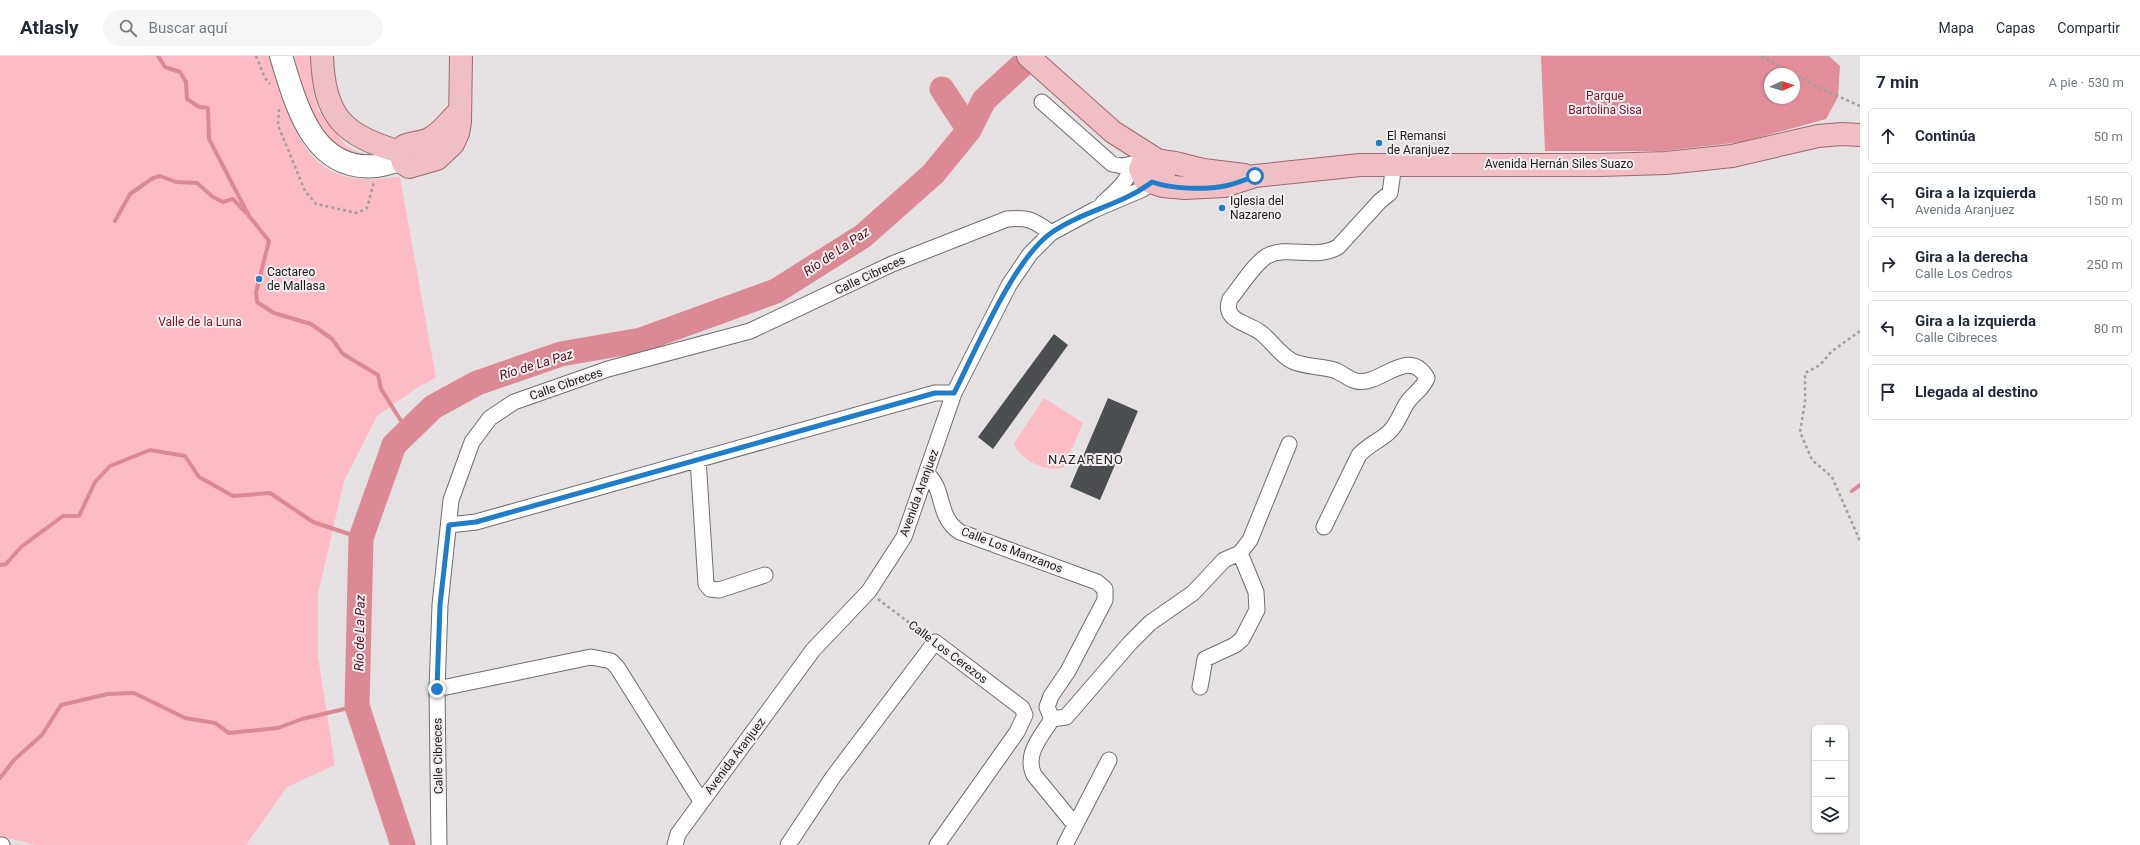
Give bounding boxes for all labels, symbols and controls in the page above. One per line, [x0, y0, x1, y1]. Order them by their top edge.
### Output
search box [103, 10, 383, 46]
text: Atlasly [20, 16, 79, 39]
icon: search [117, 17, 139, 39]
text: Buscar aquí [149, 19, 227, 37]
text: Mapa [1939, 20, 1974, 36]
text: Capas [1996, 20, 2035, 36]
text: Compartir [2057, 20, 2120, 36]
north arrow [1764, 68, 1800, 104]
text: 7 min [1876, 72, 1919, 92]
text: A pie · 530 m [2049, 75, 2124, 90]
park label: Parque Bartolina Sisa [1568, 89, 1642, 117]
icon: ahead [1877, 125, 1899, 147]
text: Continúa [1915, 127, 1976, 145]
place label: El Remansi de Aranjuez [1387, 129, 1450, 157]
text: 50 m [2094, 129, 2123, 144]
marker: El Remansi de Aranjuez [1374, 138, 1384, 148]
street label: Avenida Hernán Siles Suazo [1485, 157, 1633, 171]
route start [1246, 167, 1264, 185]
text: Gira a la izquierda [1915, 184, 2036, 202]
icon: left [1877, 189, 1899, 211]
text: 150 m [2086, 193, 2123, 208]
place label: Iglesia del Nazareno [1230, 194, 1284, 222]
text: Avenida Aranjuez [1915, 202, 2015, 217]
marker: Iglesia del Nazareno [1217, 203, 1227, 213]
water label: Río de La Paz [801, 224, 873, 279]
text: Gira a la derecha [1915, 248, 2028, 266]
street label: Calle Cibreces [833, 253, 907, 297]
icon: right [1877, 253, 1899, 275]
text: 250 m [2086, 257, 2123, 272]
place label: Cactareo de Mallasa [267, 265, 325, 293]
text: Calle Los Cedros [1915, 266, 2012, 281]
marker: Cactareo de Mallasa [254, 274, 264, 284]
text: Gira a la izquierda [1915, 312, 2036, 330]
park label: Valle de la Luna [158, 315, 242, 329]
icon: left [1877, 317, 1899, 339]
text: 80 m [2094, 321, 2123, 336]
text: Calle Cibreces [1915, 330, 1997, 345]
water label: Río de La Paz [498, 346, 575, 383]
street label: Calle Cibreces [528, 365, 604, 403]
icon: arrive [1877, 381, 1899, 403]
text: Llegada al destino [1915, 383, 2038, 401]
street label: Avenida Aranjuez [897, 447, 941, 539]
district label: NAZARENO [1048, 452, 1124, 467]
street label: Calle Los Manzanos [959, 524, 1065, 576]
water label: Río de La Paz [351, 594, 368, 671]
street label: Calle Los Cerezos [906, 618, 990, 686]
route end [428, 680, 446, 698]
street label: Avenida Aranjuez [702, 715, 768, 797]
street label: Calle Cibreces [430, 718, 446, 794]
map controls [1812, 725, 1848, 833]
button: + [1812, 725, 1848, 761]
button: − [1812, 761, 1848, 797]
button: layers [1812, 797, 1848, 833]

